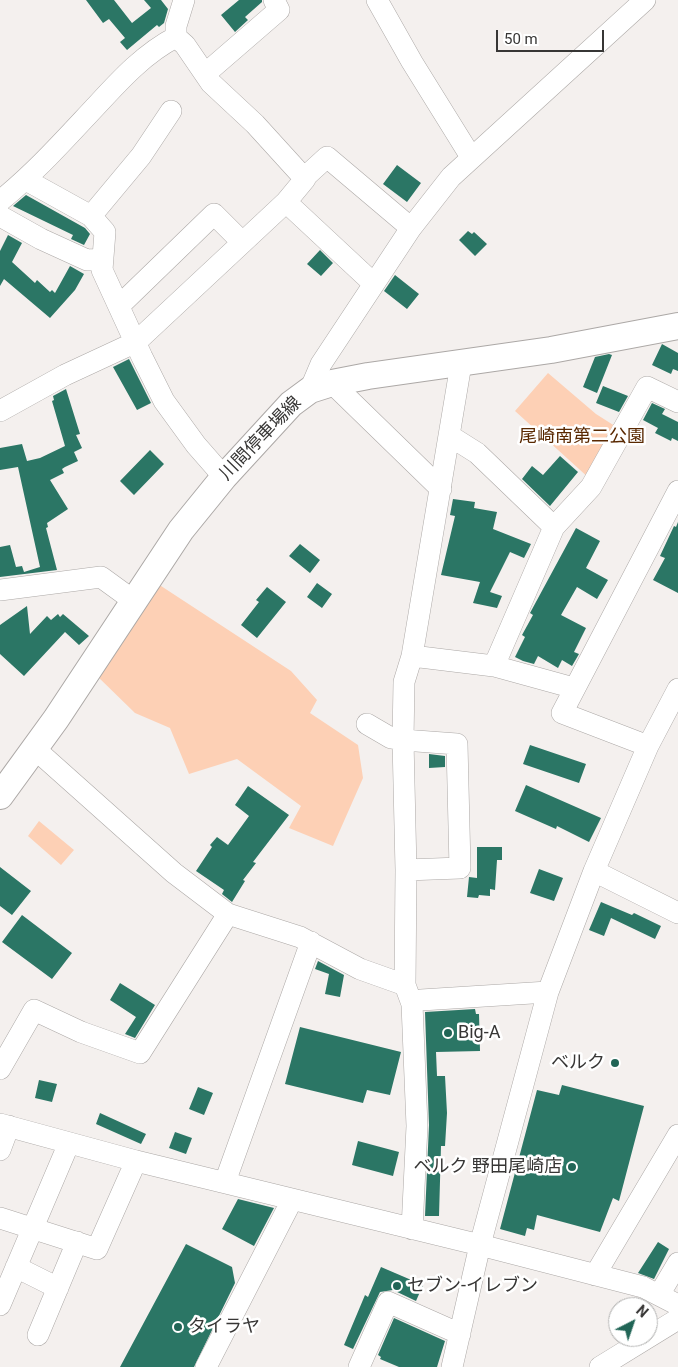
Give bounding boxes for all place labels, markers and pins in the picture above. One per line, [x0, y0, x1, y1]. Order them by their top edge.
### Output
place label: Big-A [458, 1022, 500, 1044]
marker: Big-A [442, 1027, 454, 1039]
place label: ベルク [551, 1052, 605, 1074]
marker: ベルク [609, 1057, 621, 1069]
place label: ベルク 野田尾崎店 [414, 1156, 562, 1178]
marker: ベルク 野田尾崎店 [566, 1161, 578, 1173]
place label: セブン-イレブン [407, 1275, 538, 1297]
marker: セブン-イレブン [391, 1280, 403, 1292]
place label: タイラヤ [188, 1316, 260, 1338]
marker: タイラヤ [172, 1321, 184, 1333]

